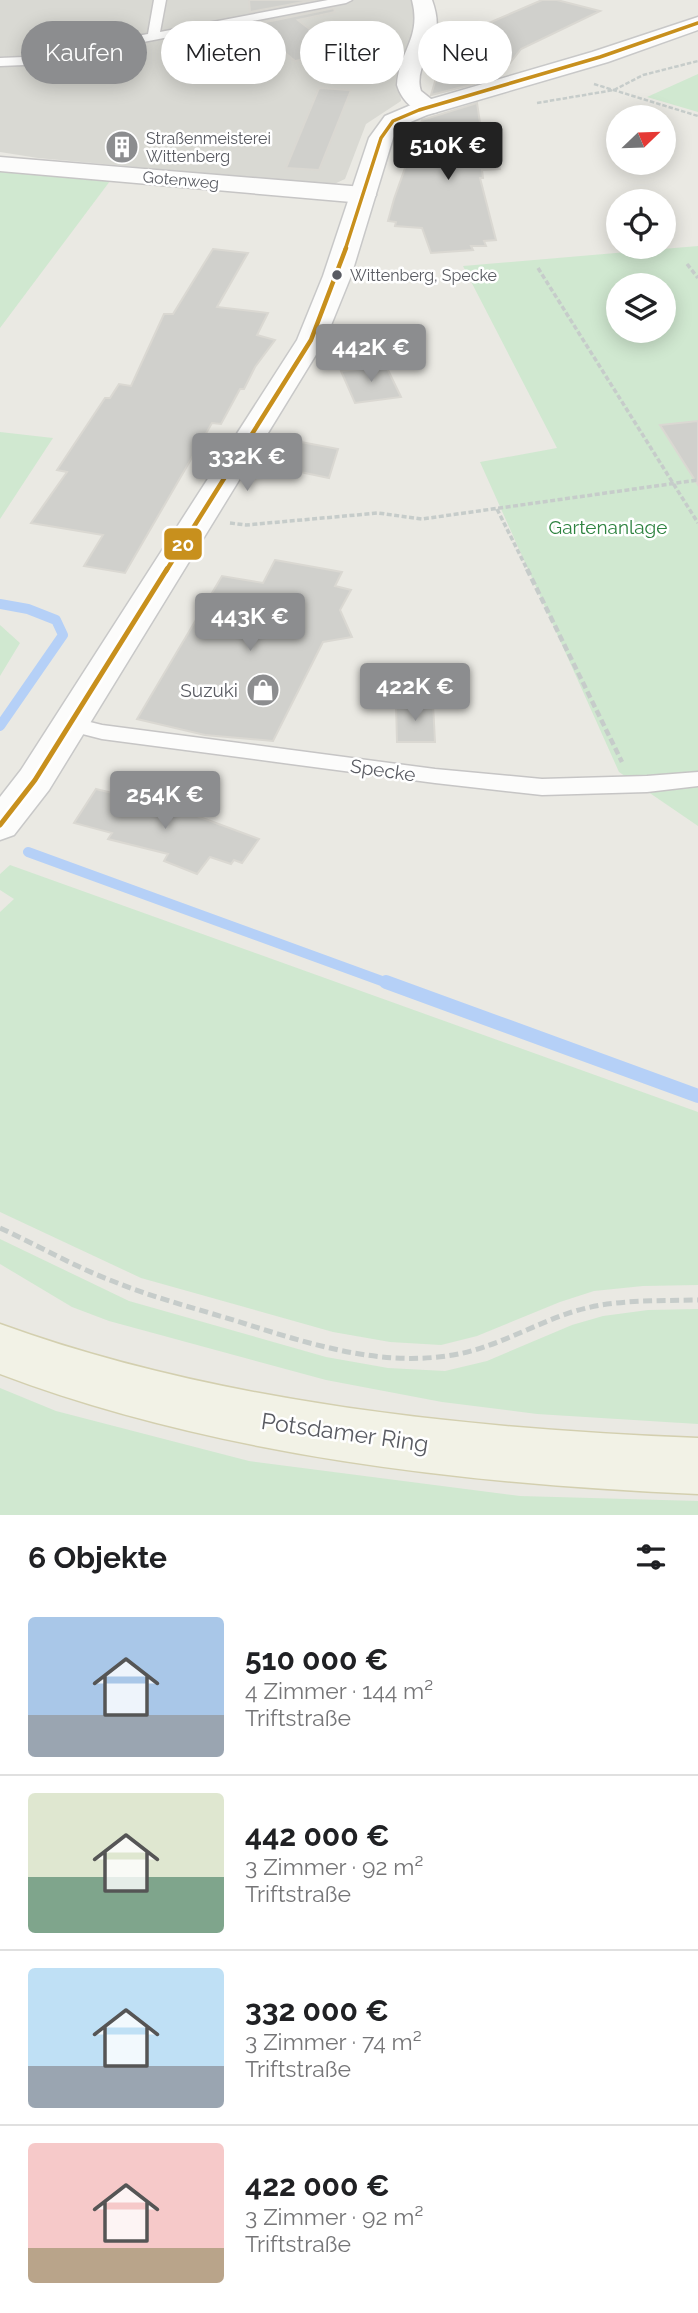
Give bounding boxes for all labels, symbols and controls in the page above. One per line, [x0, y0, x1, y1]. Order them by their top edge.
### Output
chip: Kaufen [21, 21, 147, 84]
chip: Mieten [161, 21, 286, 84]
chip: Filter [300, 21, 404, 84]
chip: Neu [418, 21, 512, 84]
north arrow [606, 105, 676, 175]
map controls [606, 105, 676, 343]
pin: 510K € [391, 122, 505, 182]
building icon: Straßenmeisterei Wittenberg [103, 128, 141, 166]
place label: Straßenmeisterei Wittenberg [146, 129, 271, 166]
text: 510K € [409, 131, 487, 158]
street label: Gotenweg [142, 167, 220, 193]
button: locate [606, 189, 676, 259]
place label: Wittenberg, Specke [350, 266, 497, 285]
marker: Wittenberg, Specke [330, 268, 344, 282]
button: layers [606, 273, 676, 343]
pin: 442K € [314, 324, 428, 384]
text: 442K € [332, 333, 410, 360]
pin: 332K € [190, 434, 304, 493]
text: 332K € [208, 442, 286, 469]
park label: Gartenanlage [549, 516, 667, 538]
line badge: 20 [163, 527, 203, 561]
text: 20 [172, 533, 194, 555]
pin: 443K € [193, 594, 307, 653]
text: 443K € [211, 602, 289, 629]
pin: 422K € [358, 664, 472, 723]
shop icon: Suzuki [244, 671, 282, 709]
text: 422K € [376, 672, 454, 699]
place label: Suzuki [180, 679, 238, 701]
street label: Specke [349, 755, 417, 785]
pin: 254K € [108, 772, 222, 831]
text: 254K € [126, 780, 204, 807]
street label: Potsdamer Ring [260, 1407, 430, 1457]
icon: filters [632, 1538, 670, 1576]
text: 6 Objekte [28, 1540, 167, 1575]
text: 510 000 € [245, 1642, 388, 1677]
icon: home [84, 1645, 168, 1729]
text: 4 Zimmer · 144 m² [245, 1677, 433, 1704]
text: Triftstraße [245, 1704, 351, 1731]
text: 442 000 € [245, 1818, 390, 1853]
icon: home [84, 1821, 168, 1905]
text: 3 Zimmer · 92 m² [245, 1853, 423, 1880]
text: Triftstraße [245, 1880, 351, 1907]
text: 332 000 € [245, 1993, 389, 2028]
icon: home [84, 1996, 168, 2080]
text: 3 Zimmer · 74 m² [245, 2028, 422, 2055]
text: Triftstraße [245, 2055, 351, 2082]
text: 422 000 € [245, 2168, 390, 2203]
icon: home [84, 2171, 168, 2255]
text: 3 Zimmer · 92 m² [245, 2203, 423, 2230]
text: Triftstraße [245, 2230, 351, 2257]

